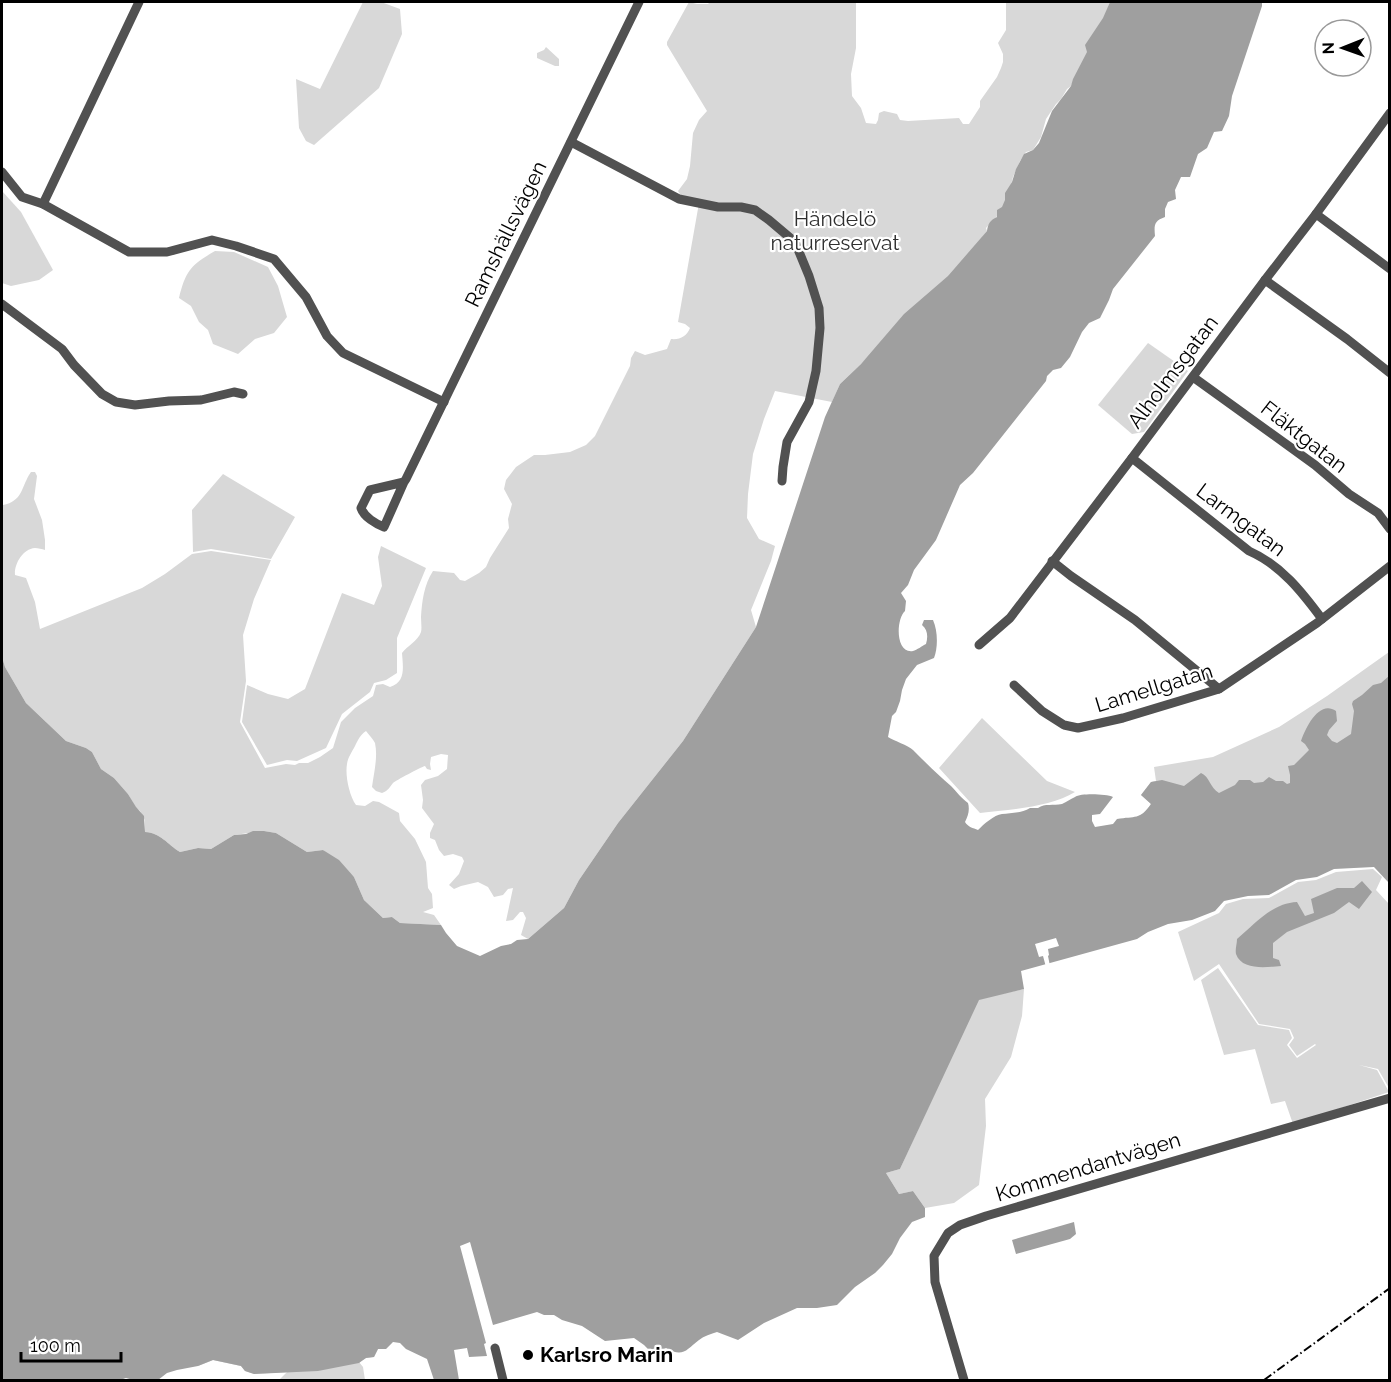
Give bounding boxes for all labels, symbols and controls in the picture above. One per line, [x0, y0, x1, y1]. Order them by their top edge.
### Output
north arrow [1313, 18, 1373, 78]
text: N [1319, 42, 1338, 55]
street label: Ramshällsvägen [459, 157, 552, 311]
park label: Händelö naturreservat [771, 206, 900, 255]
street label: Alholmsgatan [1122, 310, 1223, 433]
street label: Fläktgatan [1256, 395, 1352, 478]
street label: Larmgatan [1192, 478, 1291, 561]
street label: Lamellgatan [1092, 658, 1216, 717]
street label: Kommendantvägen [992, 1126, 1183, 1207]
scale bar [21, 1325, 122, 1363]
text: 100 m [30, 1335, 81, 1356]
place label: Karlsro Marin [540, 1342, 673, 1367]
marker: Karlsro Marin [521, 1348, 535, 1362]

